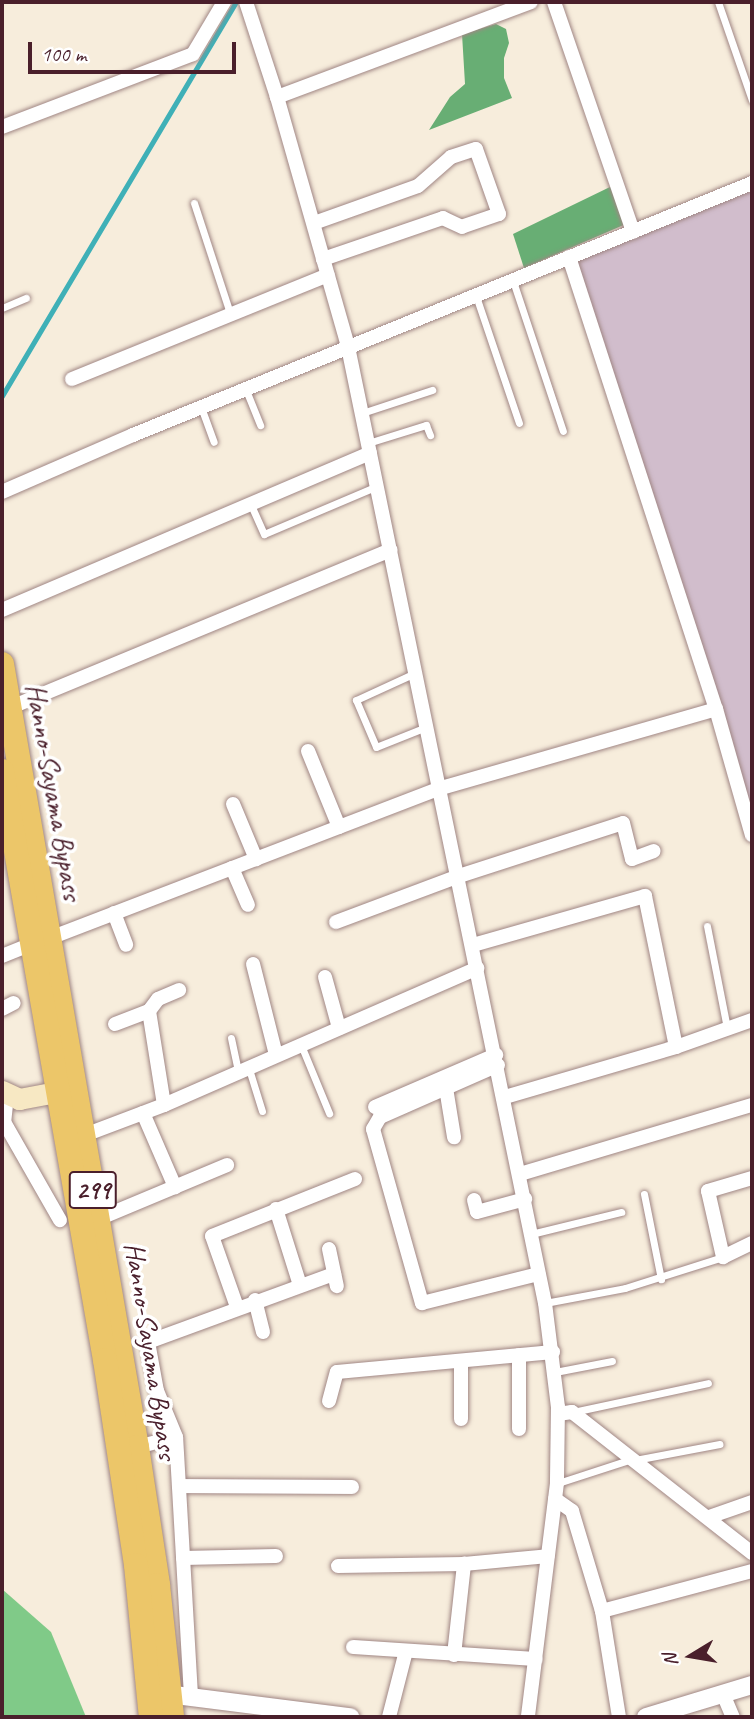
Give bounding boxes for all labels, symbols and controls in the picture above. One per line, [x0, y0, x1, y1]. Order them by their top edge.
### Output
scale bar [32, 28, 240, 72]
text: 100 m [41, 41, 86, 67]
street label: Hanno-Sayama Bypass [18, 681, 90, 903]
road number: 299 [68, 1168, 118, 1212]
street label: Hanno-Sayama Bypass [117, 1240, 185, 1462]
north arrow [656, 1621, 726, 1691]
text: N [657, 1652, 683, 1668]

